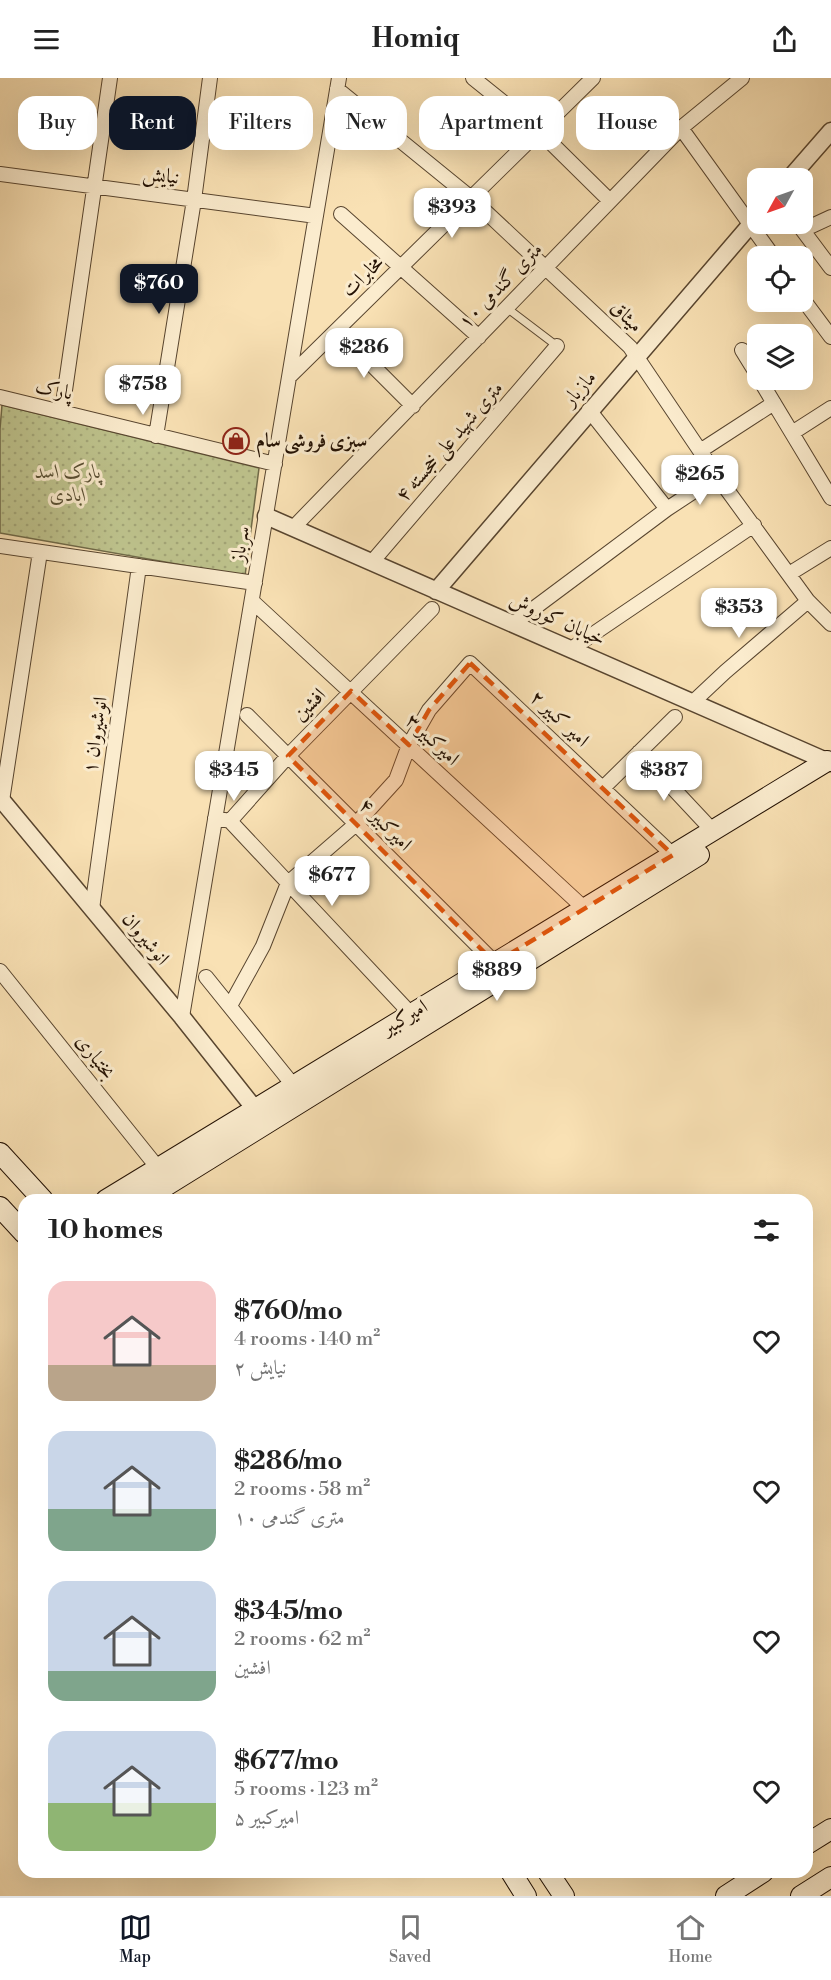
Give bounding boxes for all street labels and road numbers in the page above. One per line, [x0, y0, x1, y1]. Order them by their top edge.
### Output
street label: نیایش [141, 161, 181, 191]
street label: ۱۰ متری گندمی [454, 238, 548, 334]
street label: مخابرات [337, 251, 389, 303]
street label: میثاق [604, 296, 648, 338]
street label: مازیار [556, 366, 602, 413]
street label: پارک [33, 374, 76, 408]
street label: ۴ متری شهید علی خجسته [391, 377, 510, 508]
street label: سرباز [226, 524, 256, 566]
street label: خیابان کوروش [505, 588, 609, 652]
street label: افشین [288, 683, 332, 727]
street label: امیر کبیر ۲ [524, 685, 594, 753]
street label: انوشیروان ۱ [78, 695, 114, 775]
street label: امیرکبیر ۳ [400, 709, 464, 771]
street label: امیرکبیر ۴ [353, 793, 417, 857]
street label: انوشیروان [116, 908, 174, 970]
street label: امیرکبیر [376, 995, 433, 1042]
street label: بختیاری [70, 1029, 120, 1085]

